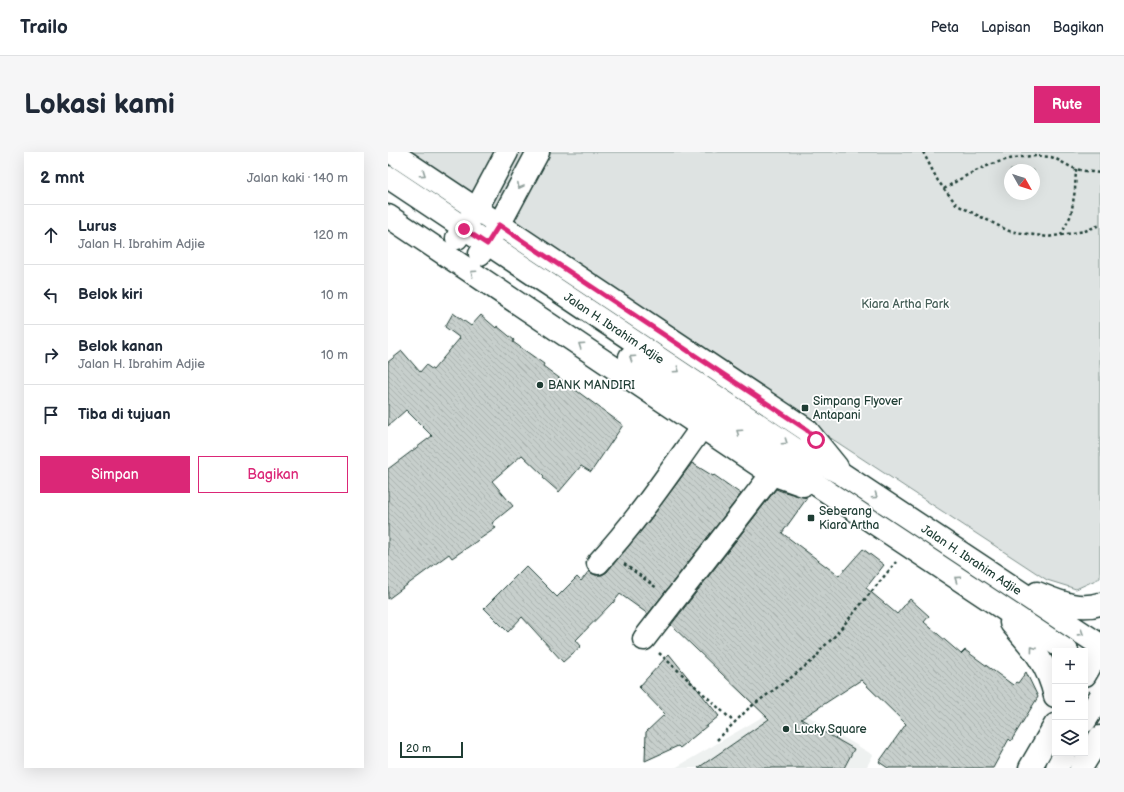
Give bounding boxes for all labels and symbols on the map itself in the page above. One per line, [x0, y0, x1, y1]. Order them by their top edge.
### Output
north arrow [1004, 164, 1040, 200]
one-way arrow [419, 169, 426, 177]
one-way arrow [517, 182, 524, 190]
route end [455, 220, 473, 238]
one-way arrow [470, 270, 477, 278]
street label: Jalan H. Ibrahim Adjie [561, 289, 667, 367]
park label: Kiara Artha Park [861, 297, 949, 312]
one-way arrow [578, 343, 585, 350]
one-way arrow [629, 355, 636, 363]
one-way arrow [673, 365, 680, 373]
place label: BANK MANDIRI [548, 378, 635, 393]
marker: BANK MANDIRI [535, 380, 545, 390]
place label: Simpang Flyover Antapani [813, 394, 903, 423]
marker: Simpang Flyover Antapani [800, 403, 810, 413]
one-way arrow [736, 429, 743, 437]
route start [807, 431, 825, 449]
one-way arrow [781, 437, 788, 445]
one-way arrow [870, 491, 877, 498]
place label: Seberang Kiara Artha [819, 504, 880, 533]
marker: Seberang Kiara Artha [806, 513, 816, 523]
street label: Jalan H. Ibrahim Adjie [918, 521, 1024, 598]
one-way arrow [954, 576, 961, 583]
one-way arrow [1077, 628, 1084, 635]
one-way arrow [1030, 646, 1037, 653]
place label: Lucky Square [794, 722, 867, 737]
marker: Lucky Square [781, 724, 791, 734]
scale bar [400, 740, 463, 759]

